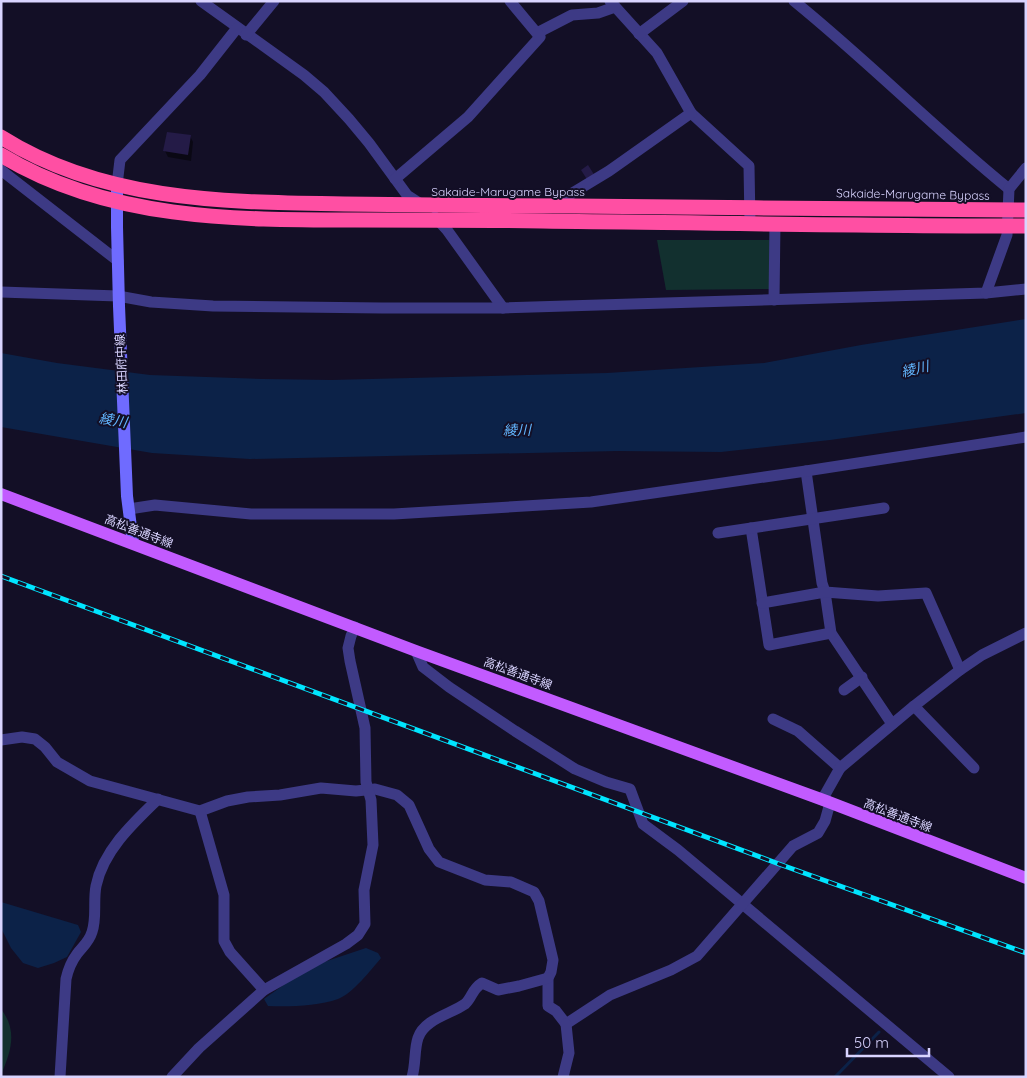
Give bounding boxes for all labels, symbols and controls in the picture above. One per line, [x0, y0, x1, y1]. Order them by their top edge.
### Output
street label: Sakaide-Marugame Bypass [431, 184, 585, 199]
street label: Sakaide-Marugame Bypass [836, 185, 990, 203]
street label: 林田府中線 [112, 334, 130, 394]
water label: 綾川 [899, 357, 933, 381]
water label: 綾川 [98, 409, 130, 432]
water label: 綾川 [503, 421, 533, 439]
street label: 高松善通寺線 [103, 511, 175, 551]
street label: 高松善通寺線 [482, 654, 554, 692]
street label: 高松善通寺線 [862, 795, 934, 835]
scale bar [847, 1026, 930, 1058]
text: 50 m [854, 1033, 889, 1052]

